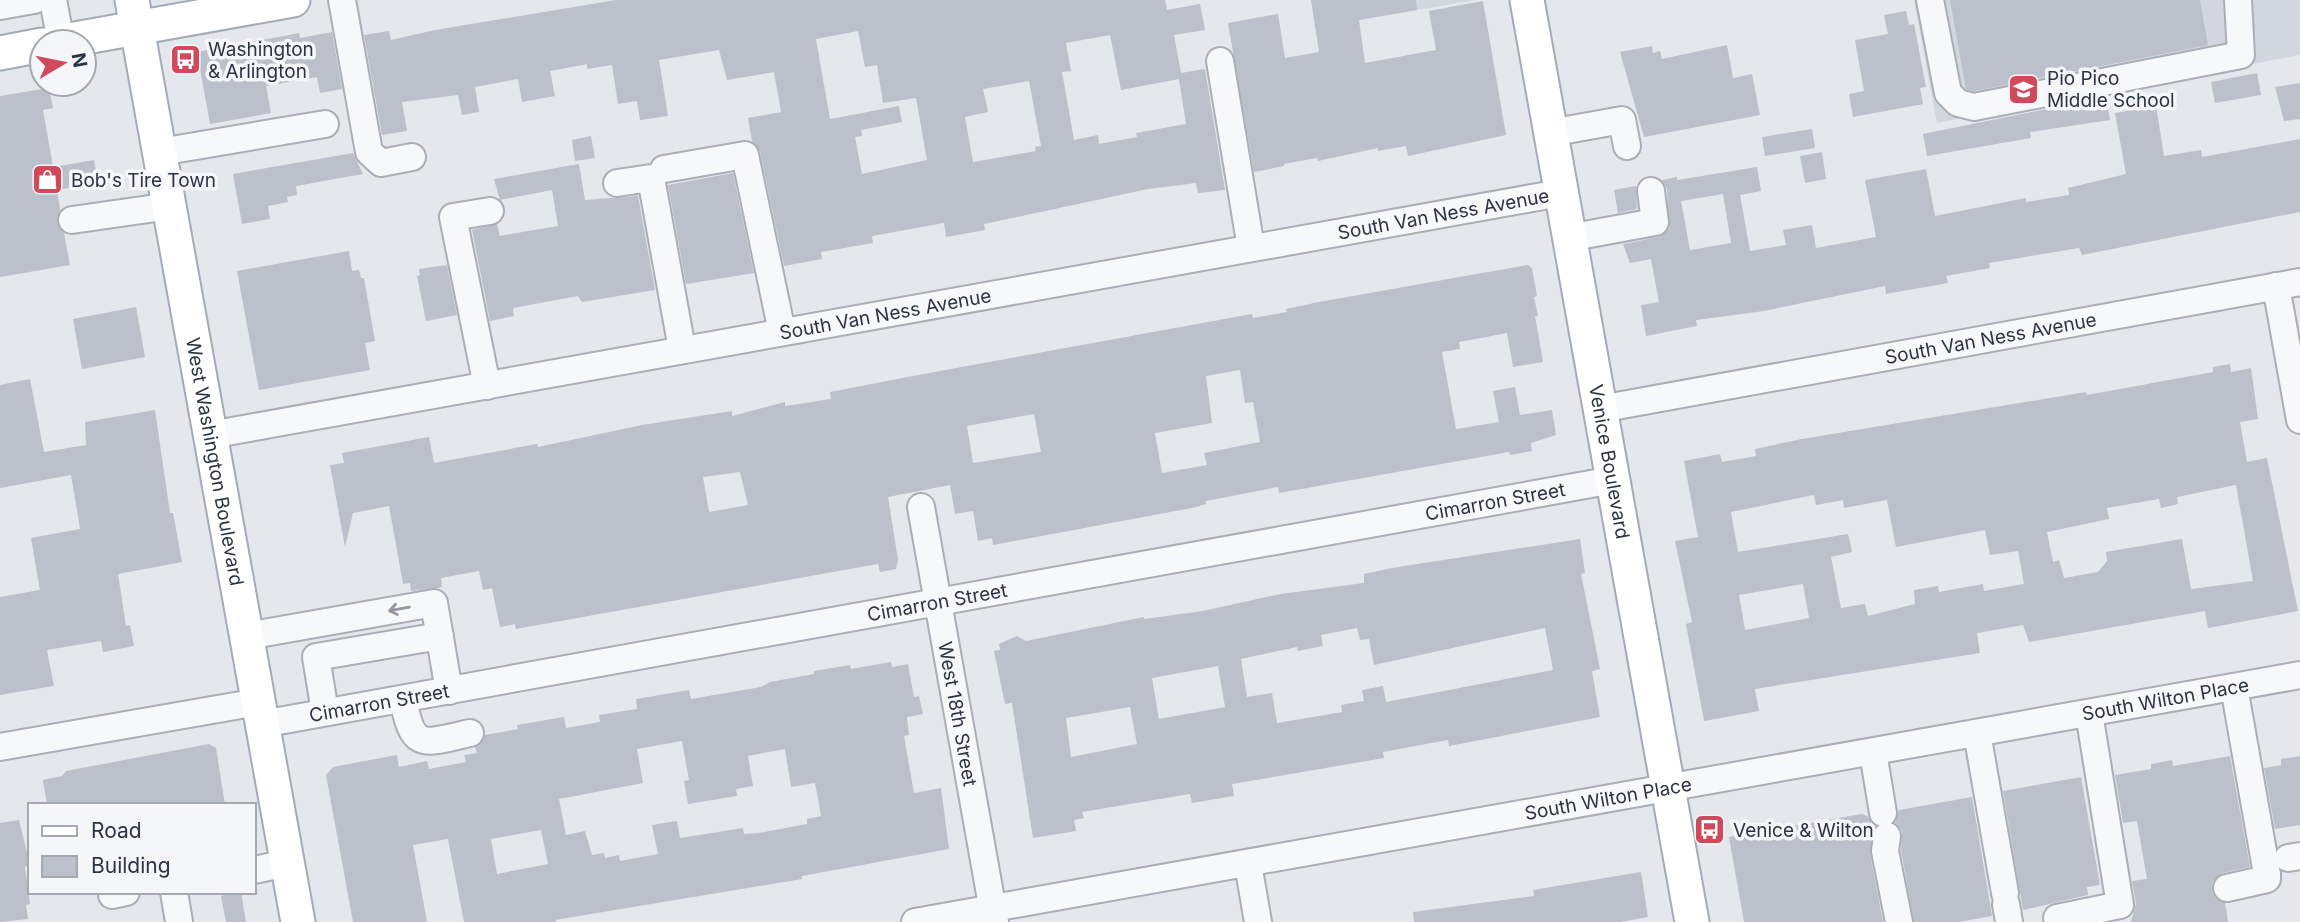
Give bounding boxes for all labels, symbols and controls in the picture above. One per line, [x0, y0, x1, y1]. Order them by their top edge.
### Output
north arrow [28, 28, 98, 98]
place label: Washington & Arlington [208, 38, 314, 83]
bus stop icon: Washington & Arlington [168, 43, 202, 77]
text: N [67, 51, 92, 69]
place label: Pio Pico Middle School [2047, 67, 2175, 112]
school or university icon: Pio Pico Middle School [2007, 72, 2041, 106]
shop icon: Bob's Tire Town [31, 163, 65, 197]
place label: Bob's Tire Town [71, 169, 216, 192]
street label: South Van Ness Avenue [1336, 184, 1551, 244]
street label: South Van Ness Avenue [778, 284, 993, 344]
street label: South Van Ness Avenue [1883, 308, 2098, 369]
street label: West Washington Boulevard [181, 336, 249, 588]
street label: Venice Boulevard [1585, 383, 1635, 541]
street label: Cimarron Street [1423, 477, 1567, 525]
street label: Cimarron Street [865, 578, 1009, 626]
one-way arrow [388, 603, 411, 616]
street label: West 18th Street [934, 640, 982, 788]
street label: South Wilton Place [2080, 673, 2251, 725]
street label: Cimarron Street [307, 679, 451, 727]
street label: South Wilton Place [1523, 772, 1693, 825]
legend [28, 803, 256, 894]
bus stop icon: Venice & Wilton [1693, 813, 1727, 847]
text: Road [91, 818, 142, 843]
place label: Venice & Wilton [1733, 819, 1874, 842]
text: Building [91, 853, 171, 878]

